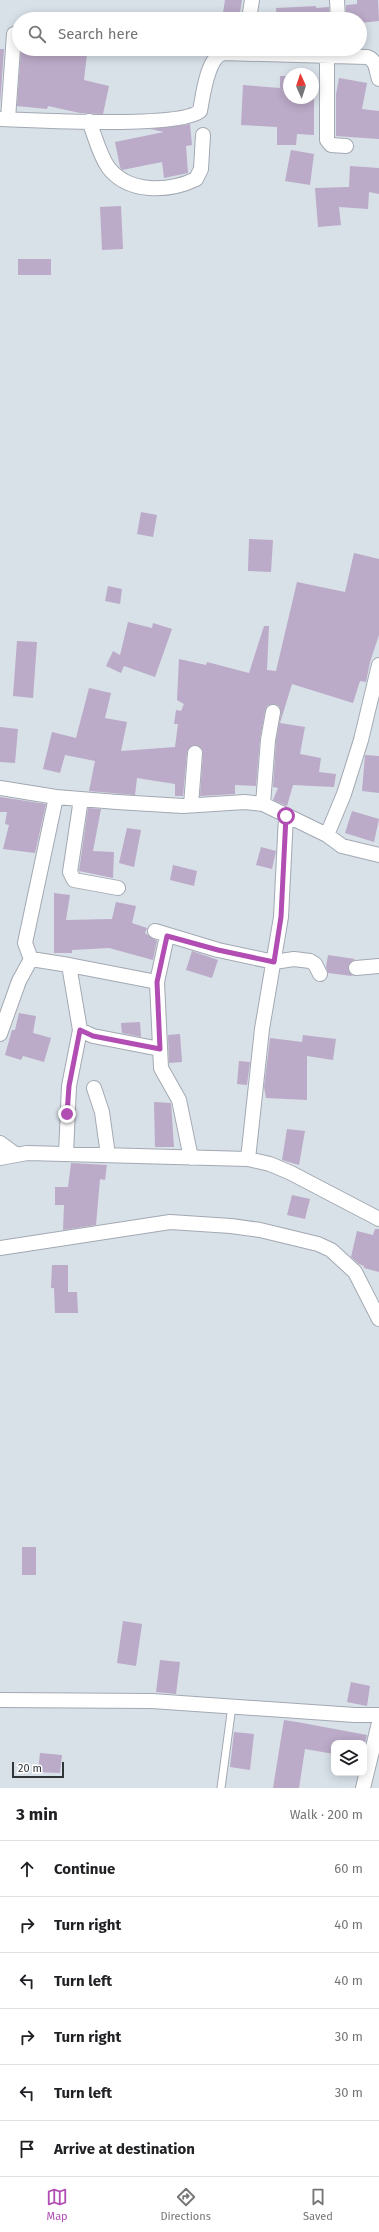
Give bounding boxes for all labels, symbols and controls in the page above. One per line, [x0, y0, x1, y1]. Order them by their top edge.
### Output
search box [12, 12, 367, 56]
icon: search [26, 23, 48, 45]
text: Search here [58, 25, 138, 43]
north arrow [283, 68, 319, 104]
route start [277, 807, 295, 825]
route end [58, 1105, 76, 1123]
map controls [331, 1740, 367, 1776]
button: layers [331, 1740, 367, 1776]
scale bar [12, 1760, 64, 1779]
text: 20 m [18, 1762, 42, 1775]
text: 3 min [16, 1804, 58, 1825]
text: Walk · 200 m [290, 1807, 363, 1822]
icon: ahead [16, 1858, 38, 1880]
text: Continue [54, 1860, 115, 1878]
text: 60 m [334, 1861, 363, 1876]
icon: right [16, 1914, 38, 1936]
text: Turn right [54, 1916, 121, 1934]
text: 40 m [334, 1917, 363, 1932]
icon: left [16, 1970, 38, 1992]
text: Turn left [54, 1972, 112, 1990]
text: 40 m [334, 1973, 363, 1988]
icon: right [16, 2026, 38, 2048]
text: Turn right [54, 2028, 121, 2046]
text: 30 m [335, 2029, 363, 2044]
icon: left [16, 2082, 38, 2104]
text: Turn left [54, 2084, 112, 2102]
text: 30 m [335, 2085, 363, 2100]
icon: arrive [16, 2138, 38, 2160]
text: Arrive at destination [54, 2140, 195, 2158]
tab: Map [46, 2186, 68, 2223]
tab: Directions [160, 2186, 211, 2223]
tab: Saved [303, 2186, 333, 2223]

